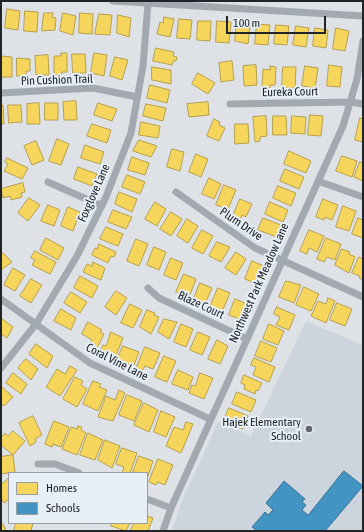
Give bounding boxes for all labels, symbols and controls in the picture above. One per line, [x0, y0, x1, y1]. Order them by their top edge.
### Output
scale bar [228, 8, 328, 34]
text: 100 m [233, 16, 260, 30]
street label: Pin Cushion Trail [21, 72, 93, 88]
street label: Eureka Court [262, 84, 318, 100]
street label: Foxglove Lane [75, 162, 113, 224]
street label: Plum Drive [217, 204, 265, 244]
street label: Northwest Park Meadow Lane [226, 221, 292, 345]
street label: Blaze Court [176, 288, 226, 322]
street label: Coral Vine Lane [84, 340, 150, 384]
place label: Hajek Elementary School [222, 415, 301, 443]
marker: Hajek Elementary School [304, 424, 314, 434]
legend [8, 472, 148, 524]
text: Homes [46, 481, 77, 495]
text: Schools [46, 501, 80, 515]

